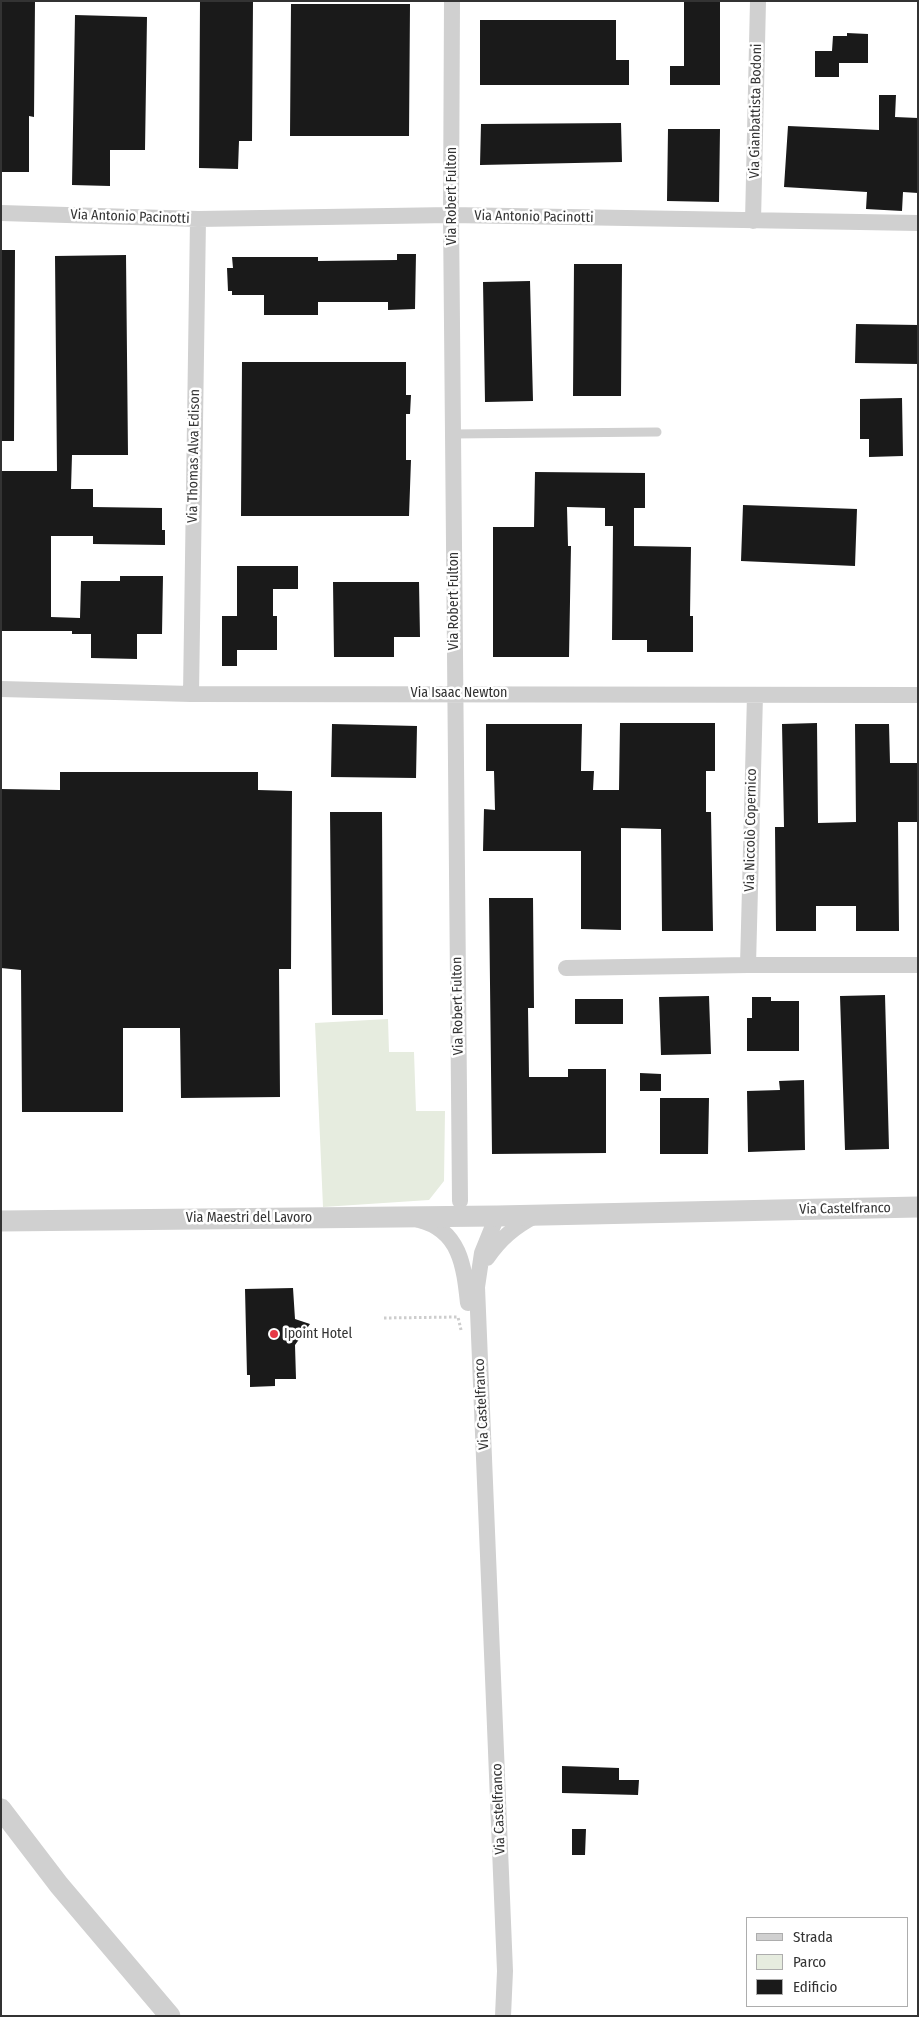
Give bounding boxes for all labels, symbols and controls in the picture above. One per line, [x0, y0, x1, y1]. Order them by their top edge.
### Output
street label: Via Gianbattista Bodoni [746, 43, 766, 179]
street label: Via Robert Fulton [444, 147, 460, 245]
street label: Via Antonio Pacinotti [70, 207, 190, 227]
street label: Via Antonio Pacinotti [474, 208, 594, 226]
street label: Via Thomas Alva Edison [184, 389, 204, 523]
street label: Via Robert Fulton [446, 552, 462, 650]
street label: Via Isaac Newton [411, 685, 507, 701]
street label: Via Niccolò Copernico [742, 768, 760, 892]
street label: Via Robert Fulton [449, 957, 467, 1055]
street label: Via Castelfranco [799, 1200, 891, 1218]
street label: Via Maestri del Lavoro [186, 1210, 312, 1226]
place label: Ipoint Hotel [284, 1326, 352, 1342]
marker: Ipoint Hotel [268, 1328, 280, 1340]
street label: Via Castelfranco [471, 1358, 493, 1450]
street label: Via Castelfranco [489, 1763, 509, 1855]
legend [746, 1917, 909, 2007]
text: Strada [793, 1928, 833, 1946]
text: Parco [793, 1953, 826, 1971]
text: Edificio [793, 1978, 838, 1996]

